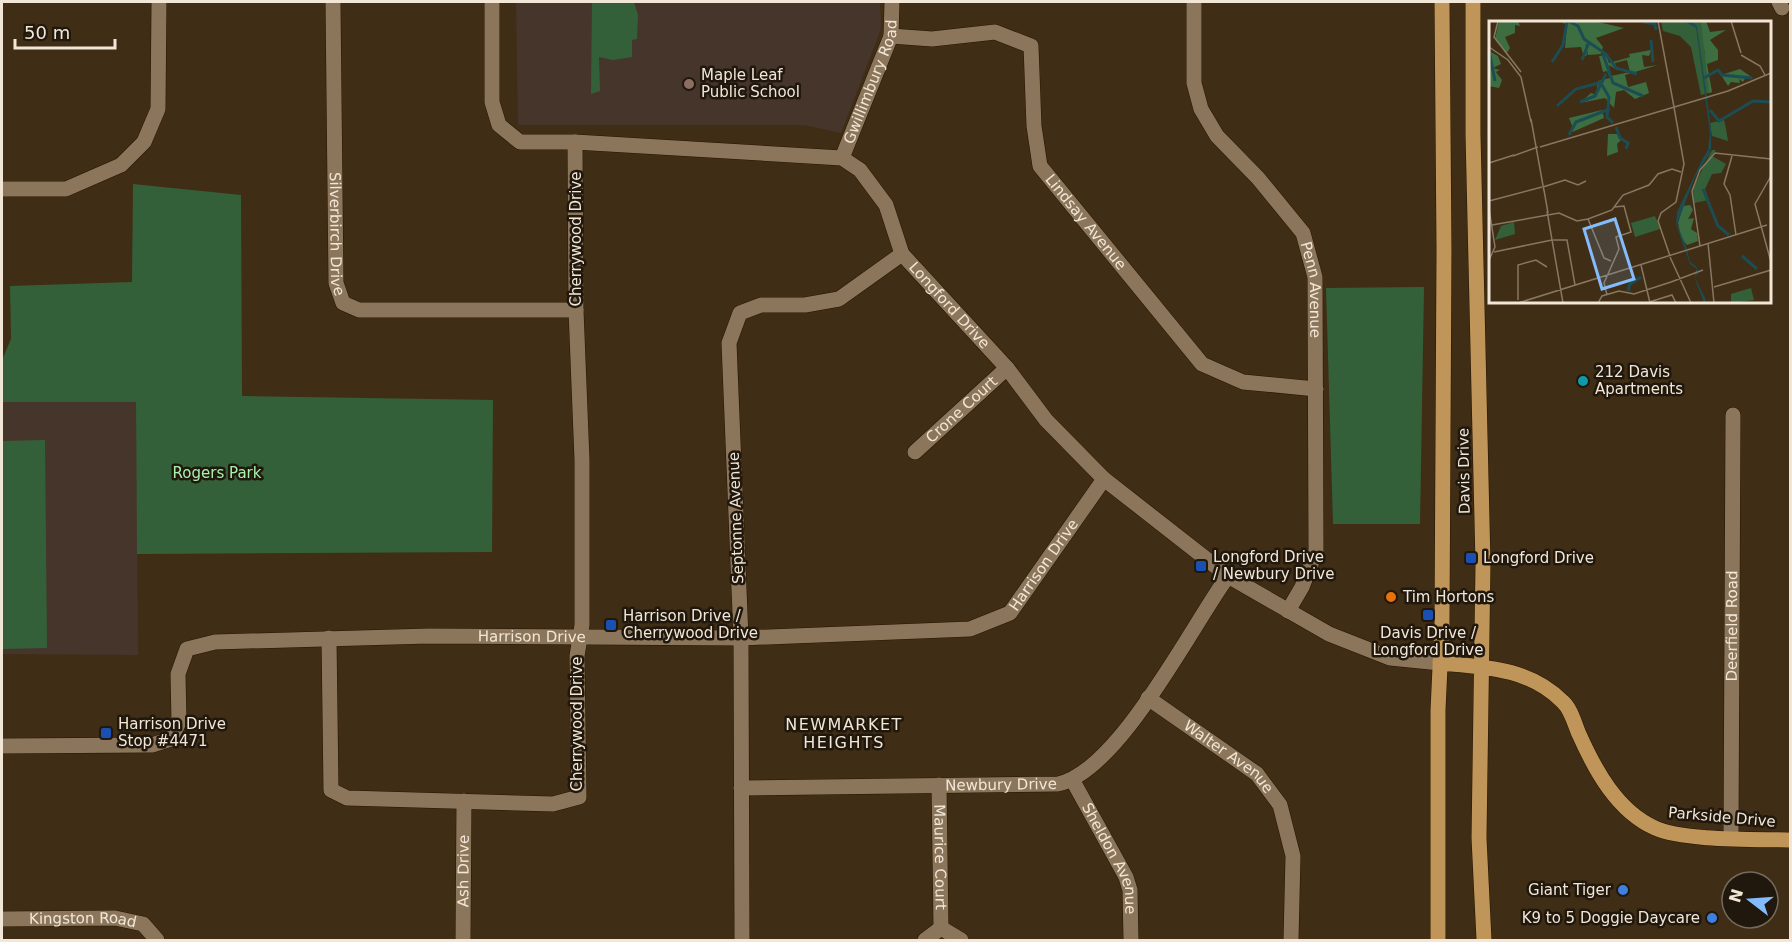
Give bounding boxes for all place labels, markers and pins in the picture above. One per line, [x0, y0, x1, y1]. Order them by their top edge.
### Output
place label: Maple Leaf Public School [701, 66, 800, 101]
marker: Maple Leaf Public School [682, 77, 696, 91]
place label: 212 Davis Apartments [1595, 363, 1683, 398]
marker: 212 Davis Apartments [1576, 374, 1590, 388]
place label: Longford Drive / Newbury Drive [1213, 548, 1334, 583]
place label: Longford Drive [1483, 549, 1594, 567]
marker: Longford Drive [1464, 551, 1478, 565]
marker: Longford Drive / Newbury Drive [1194, 559, 1208, 573]
place label: Tim Hortons [1402, 588, 1494, 606]
marker: Tim Hortons [1384, 590, 1398, 604]
place label: Harrison Drive / Cherrywood Drive [623, 607, 758, 642]
marker: Davis Drive / Longford Drive [1421, 608, 1435, 622]
marker: Harrison Drive / Cherrywood Drive [604, 618, 618, 632]
place label: Davis Drive / Longford Drive [1373, 624, 1483, 659]
place label: Harrison Drive Stop #4471 [118, 715, 226, 750]
marker: Harrison Drive Stop #4471 [99, 726, 113, 740]
place label: Giant Tiger [1528, 881, 1612, 899]
marker: Giant Tiger [1616, 883, 1630, 897]
place label: K9 to 5 Doggie Daycare [1522, 909, 1700, 927]
marker: K9 to 5 Doggie Daycare [1705, 911, 1719, 925]

